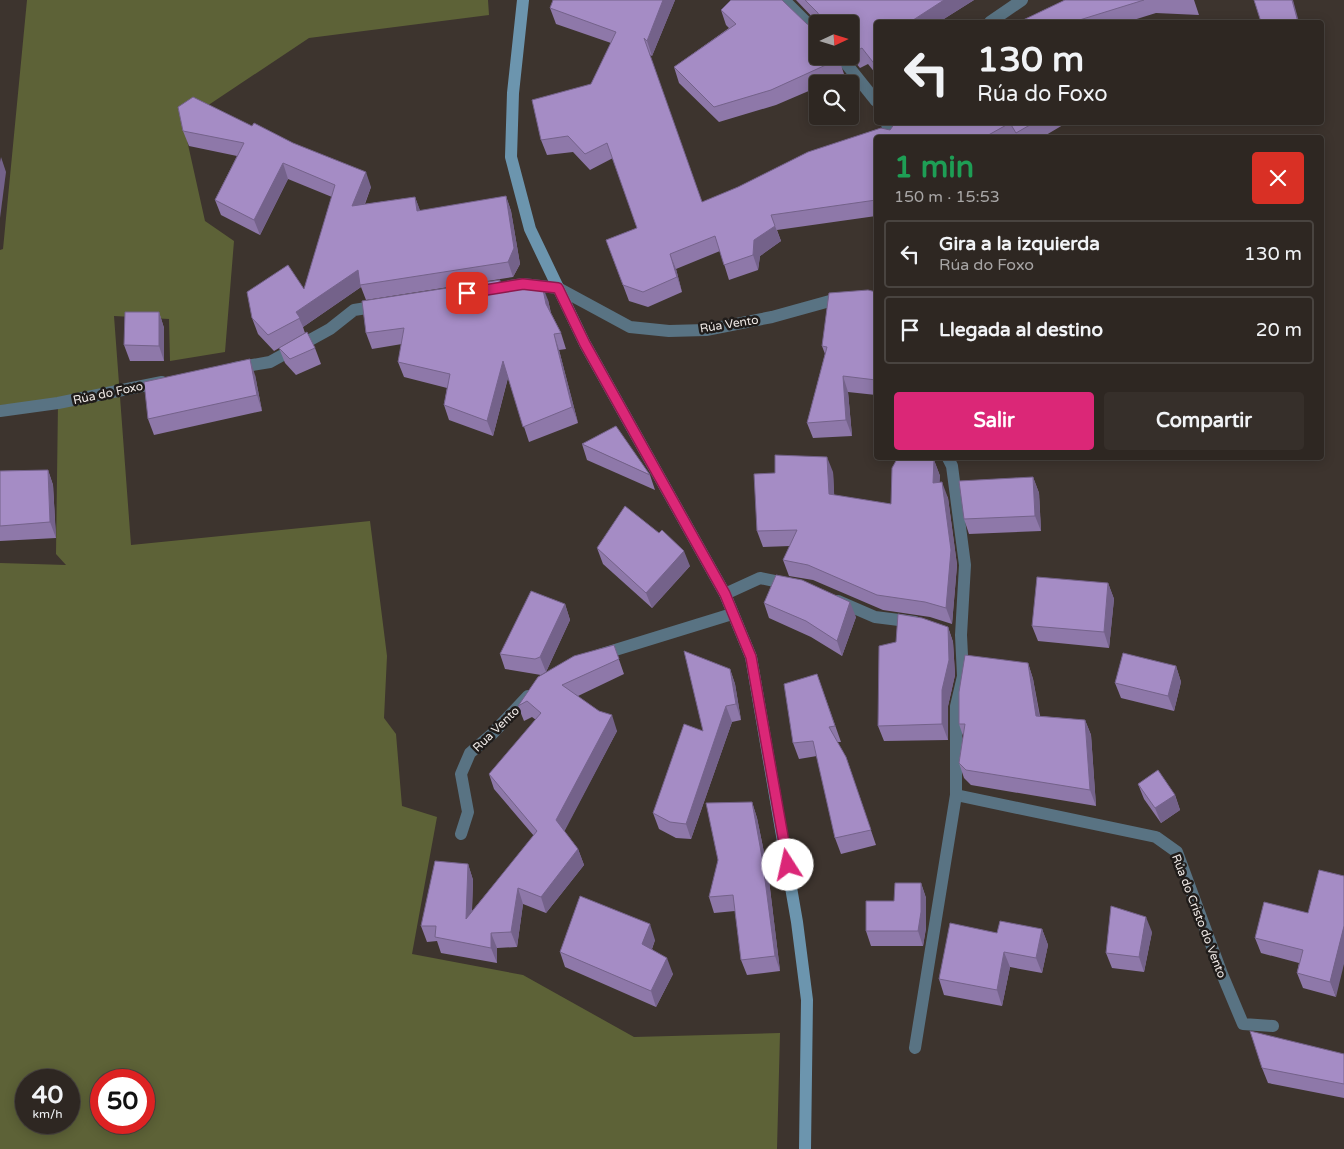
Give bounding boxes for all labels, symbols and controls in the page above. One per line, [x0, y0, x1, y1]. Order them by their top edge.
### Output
north arrow [809, 15, 859, 65]
map controls [809, 15, 859, 125]
text: 130 m [977, 39, 1084, 81]
icon: left [894, 40, 959, 105]
button: search [809, 75, 859, 125]
text: Rúa do Foxo [977, 81, 1108, 107]
text: 1 min [894, 149, 974, 186]
button: close [1252, 152, 1304, 204]
text: 150 m · 15:53 [894, 187, 1000, 207]
text: Gira a la izquierda [939, 233, 1100, 255]
icon: left [896, 240, 924, 268]
text: 130 m [1244, 243, 1302, 265]
text: Rúa do Foxo [939, 255, 1034, 275]
pin [446, 272, 488, 314]
icon: arrive [453, 279, 481, 307]
street label: Rúa Vento [699, 312, 759, 336]
icon: arrive [896, 316, 924, 344]
text: Llegada al destino [939, 319, 1103, 341]
text: 20 m [1256, 319, 1302, 341]
street label: Rúa do Foxo [72, 379, 144, 407]
button: Salir [894, 392, 1094, 450]
button: Compartir [1104, 392, 1304, 450]
street label: Rua Vento [470, 703, 522, 755]
position arrow [761, 838, 813, 890]
street label: Rúa do Cristo do Vento [1169, 852, 1229, 980]
speed limit sign: 50 [90, 1069, 155, 1134]
text: 40 [32, 1080, 63, 1110]
text: km/h [32, 1107, 63, 1121]

